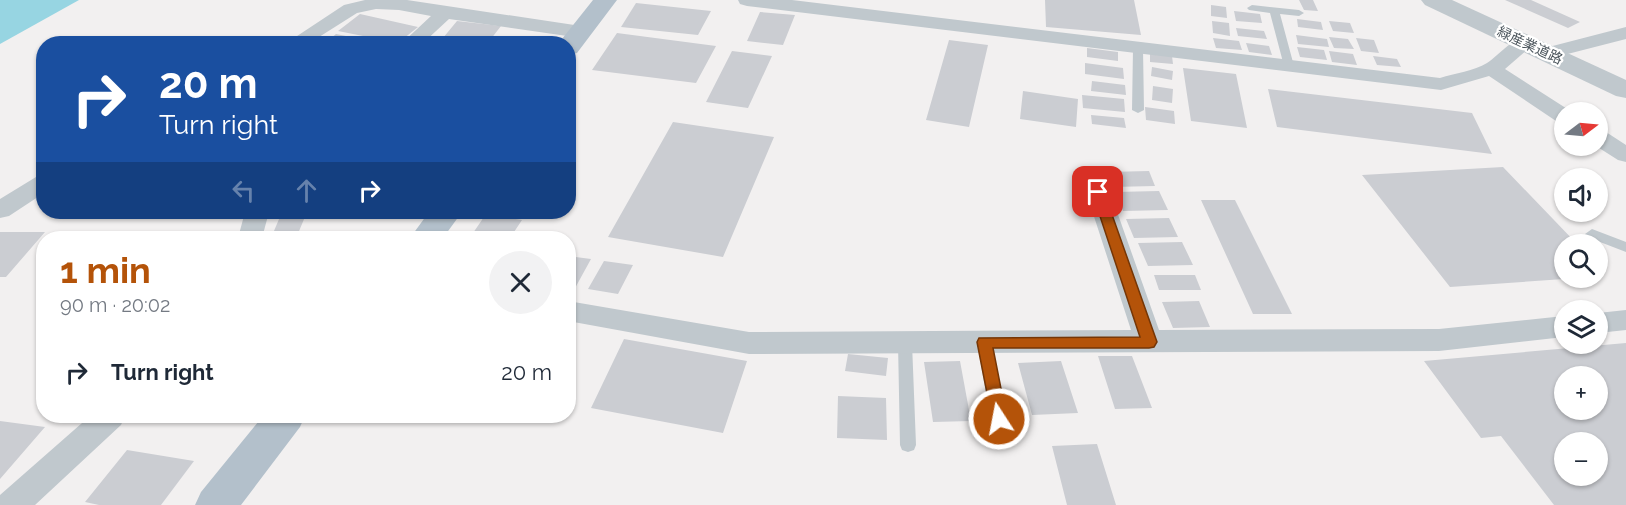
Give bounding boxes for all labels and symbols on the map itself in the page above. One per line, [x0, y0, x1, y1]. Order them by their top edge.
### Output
street label: 緑産業道路 [1495, 23, 1565, 67]
north arrow [1554, 102, 1608, 156]
pin [1072, 166, 1123, 217]
position arrow [967, 387, 1031, 451]

